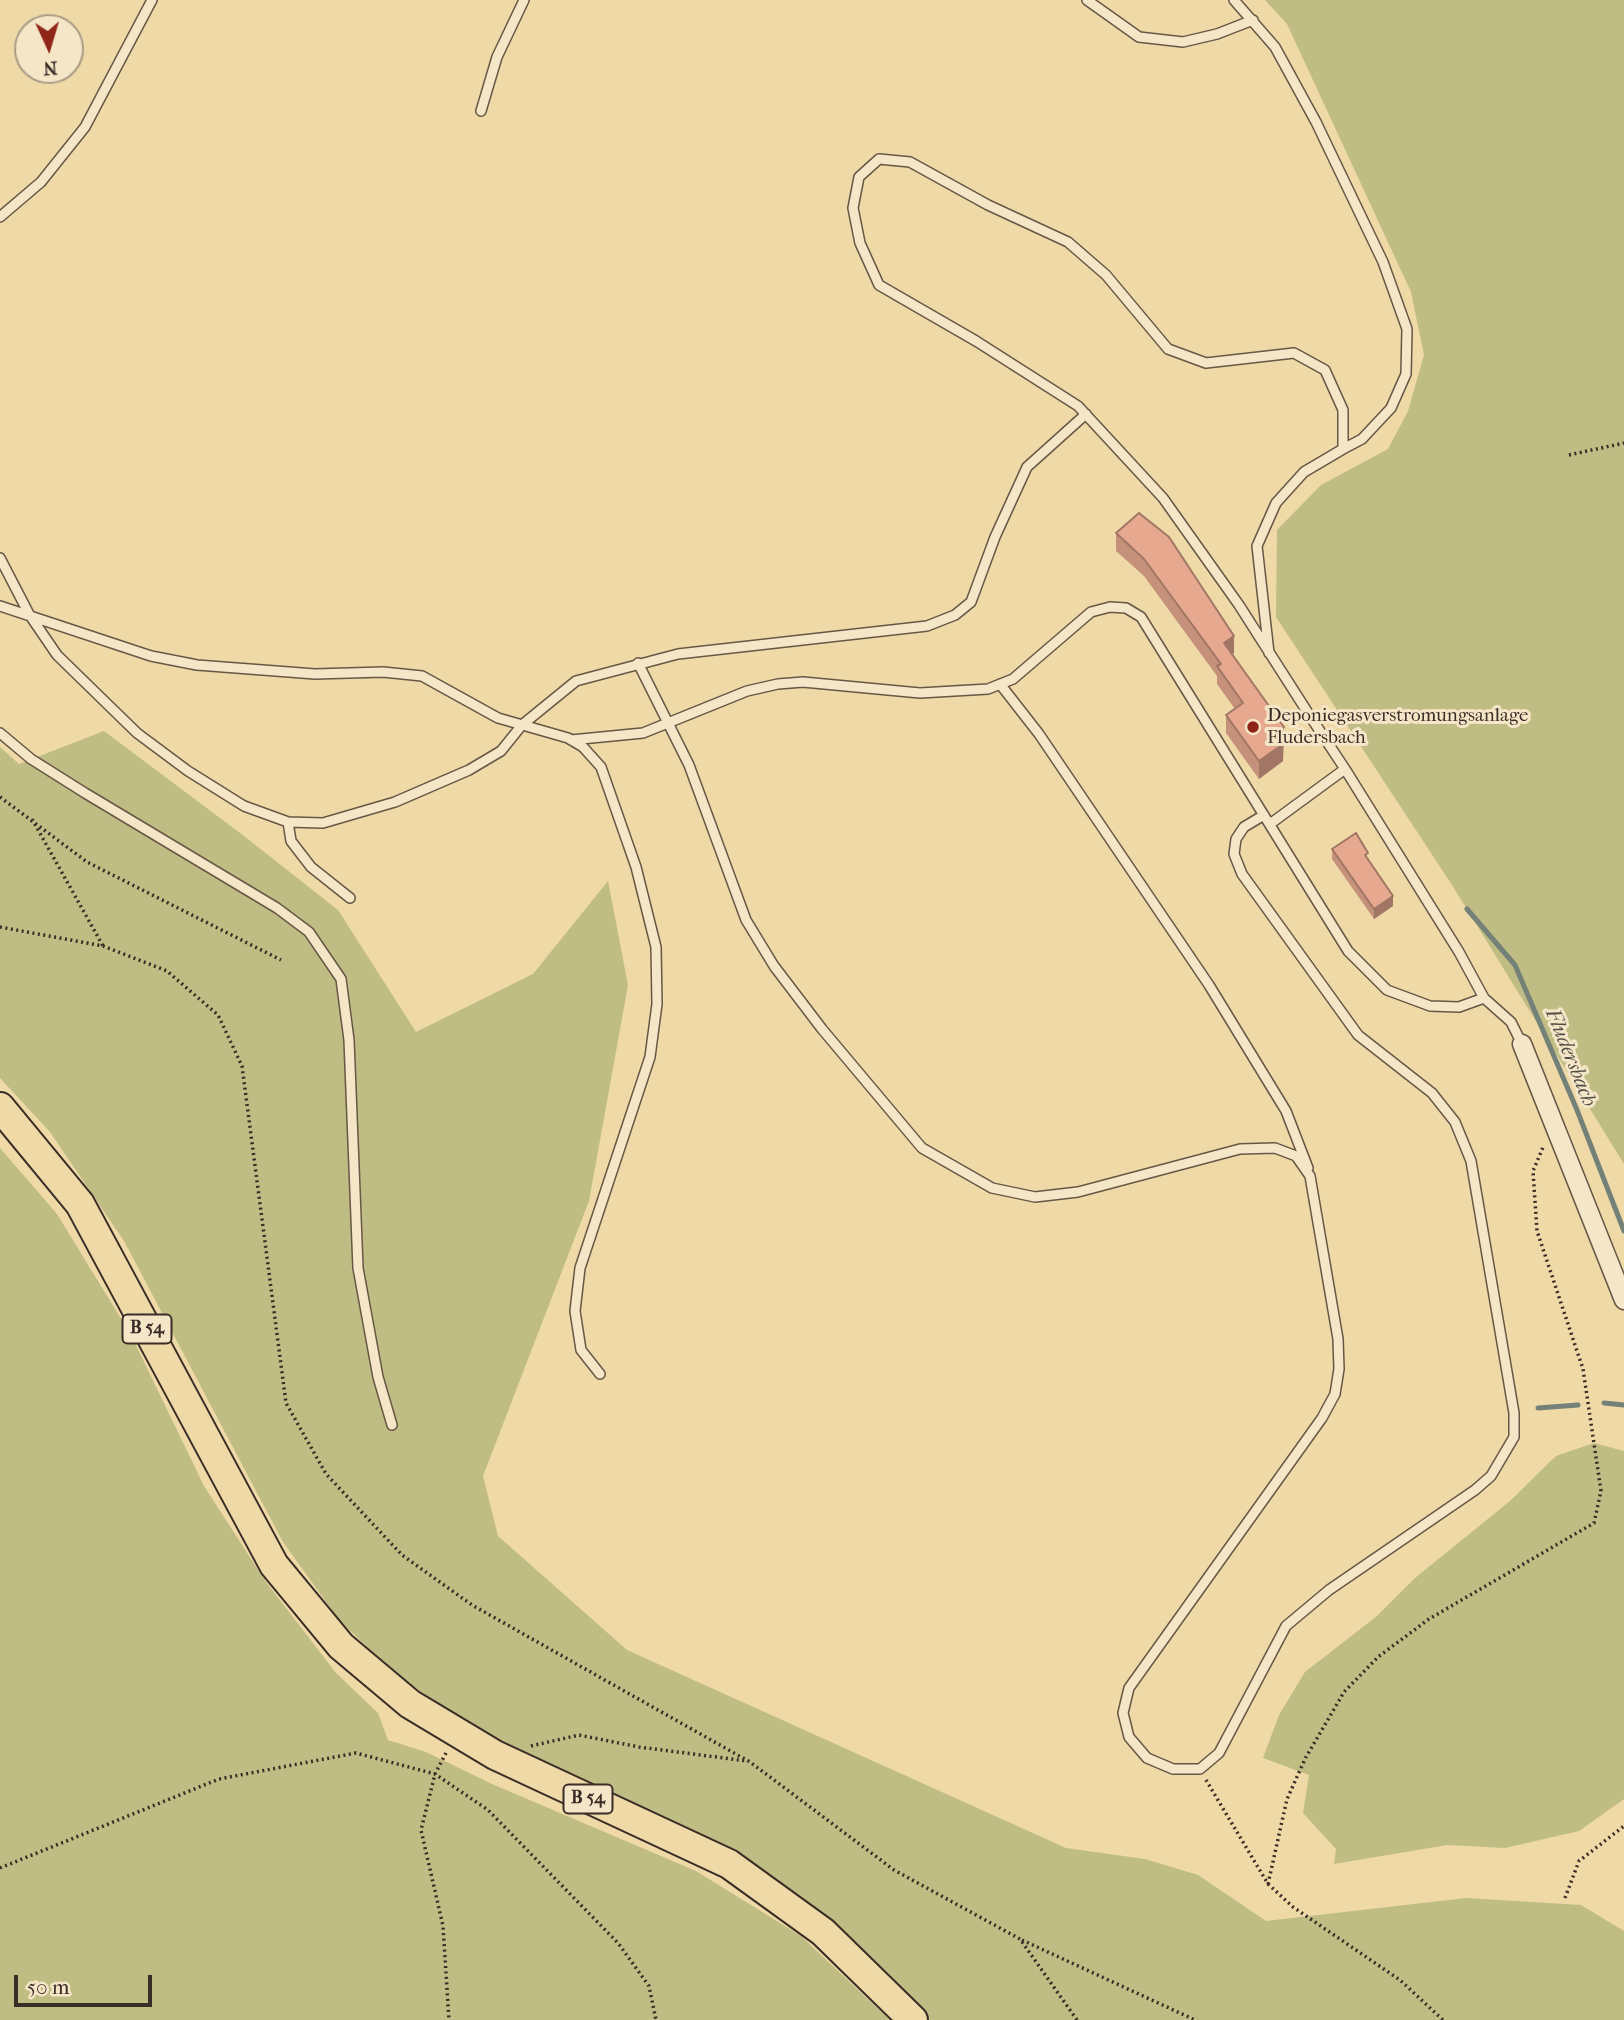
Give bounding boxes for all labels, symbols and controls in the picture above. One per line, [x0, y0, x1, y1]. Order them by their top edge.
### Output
north arrow [14, 14, 84, 84]
text: N [42, 56, 58, 79]
place label: Deponiegasverstromungsanlage Fludersbach [1267, 705, 1528, 749]
marker: Deponiegasverstromungsanlage Fludersbach [1245, 719, 1261, 735]
water label: Fludersbach [1539, 1005, 1601, 1111]
road number: B 54 [122, 1314, 172, 1344]
road number: B 54 [564, 1784, 612, 1814]
scale bar [18, 1960, 156, 2004]
text: 50 m [27, 1975, 70, 1999]

